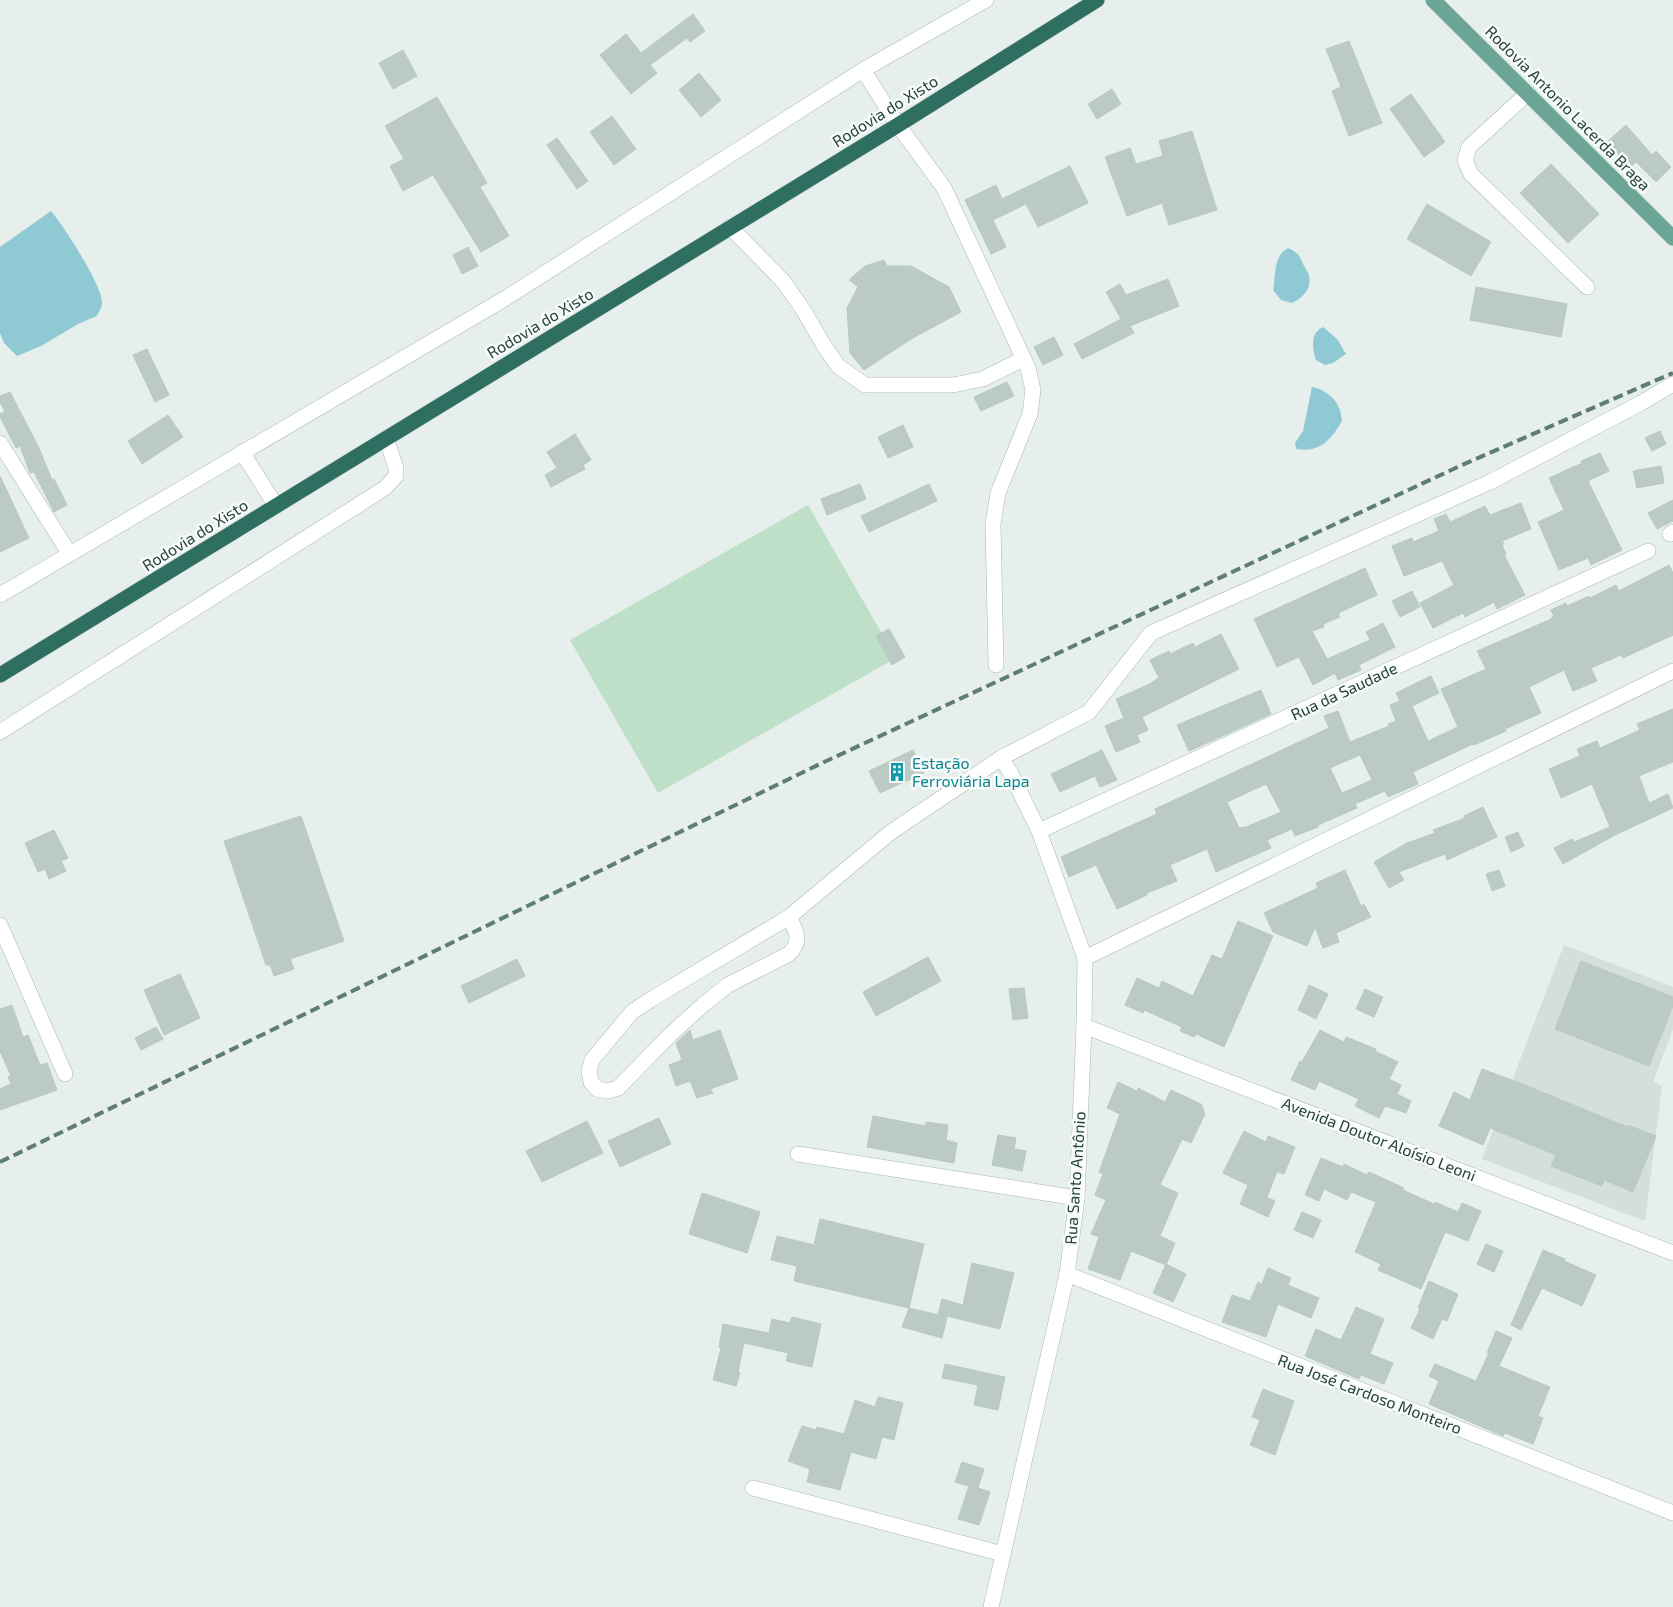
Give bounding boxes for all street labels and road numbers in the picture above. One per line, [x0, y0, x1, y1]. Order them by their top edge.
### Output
street label: Rodovia Antonio Lacerda Braga [1482, 21, 1655, 194]
street label: Rodovia do Xisto [829, 71, 941, 151]
street label: Rodovia do Xisto [483, 283, 596, 362]
street label: Rodovia do Xisto [139, 495, 251, 575]
street label: Rua da Saudade [1287, 658, 1400, 724]
street label: Avenida Doutor Aloísio Leoni [1279, 1093, 1479, 1184]
street label: Rua Santo Antônio [1060, 1111, 1089, 1245]
street label: Rua José Cardoso Monteiro [1276, 1350, 1465, 1437]

